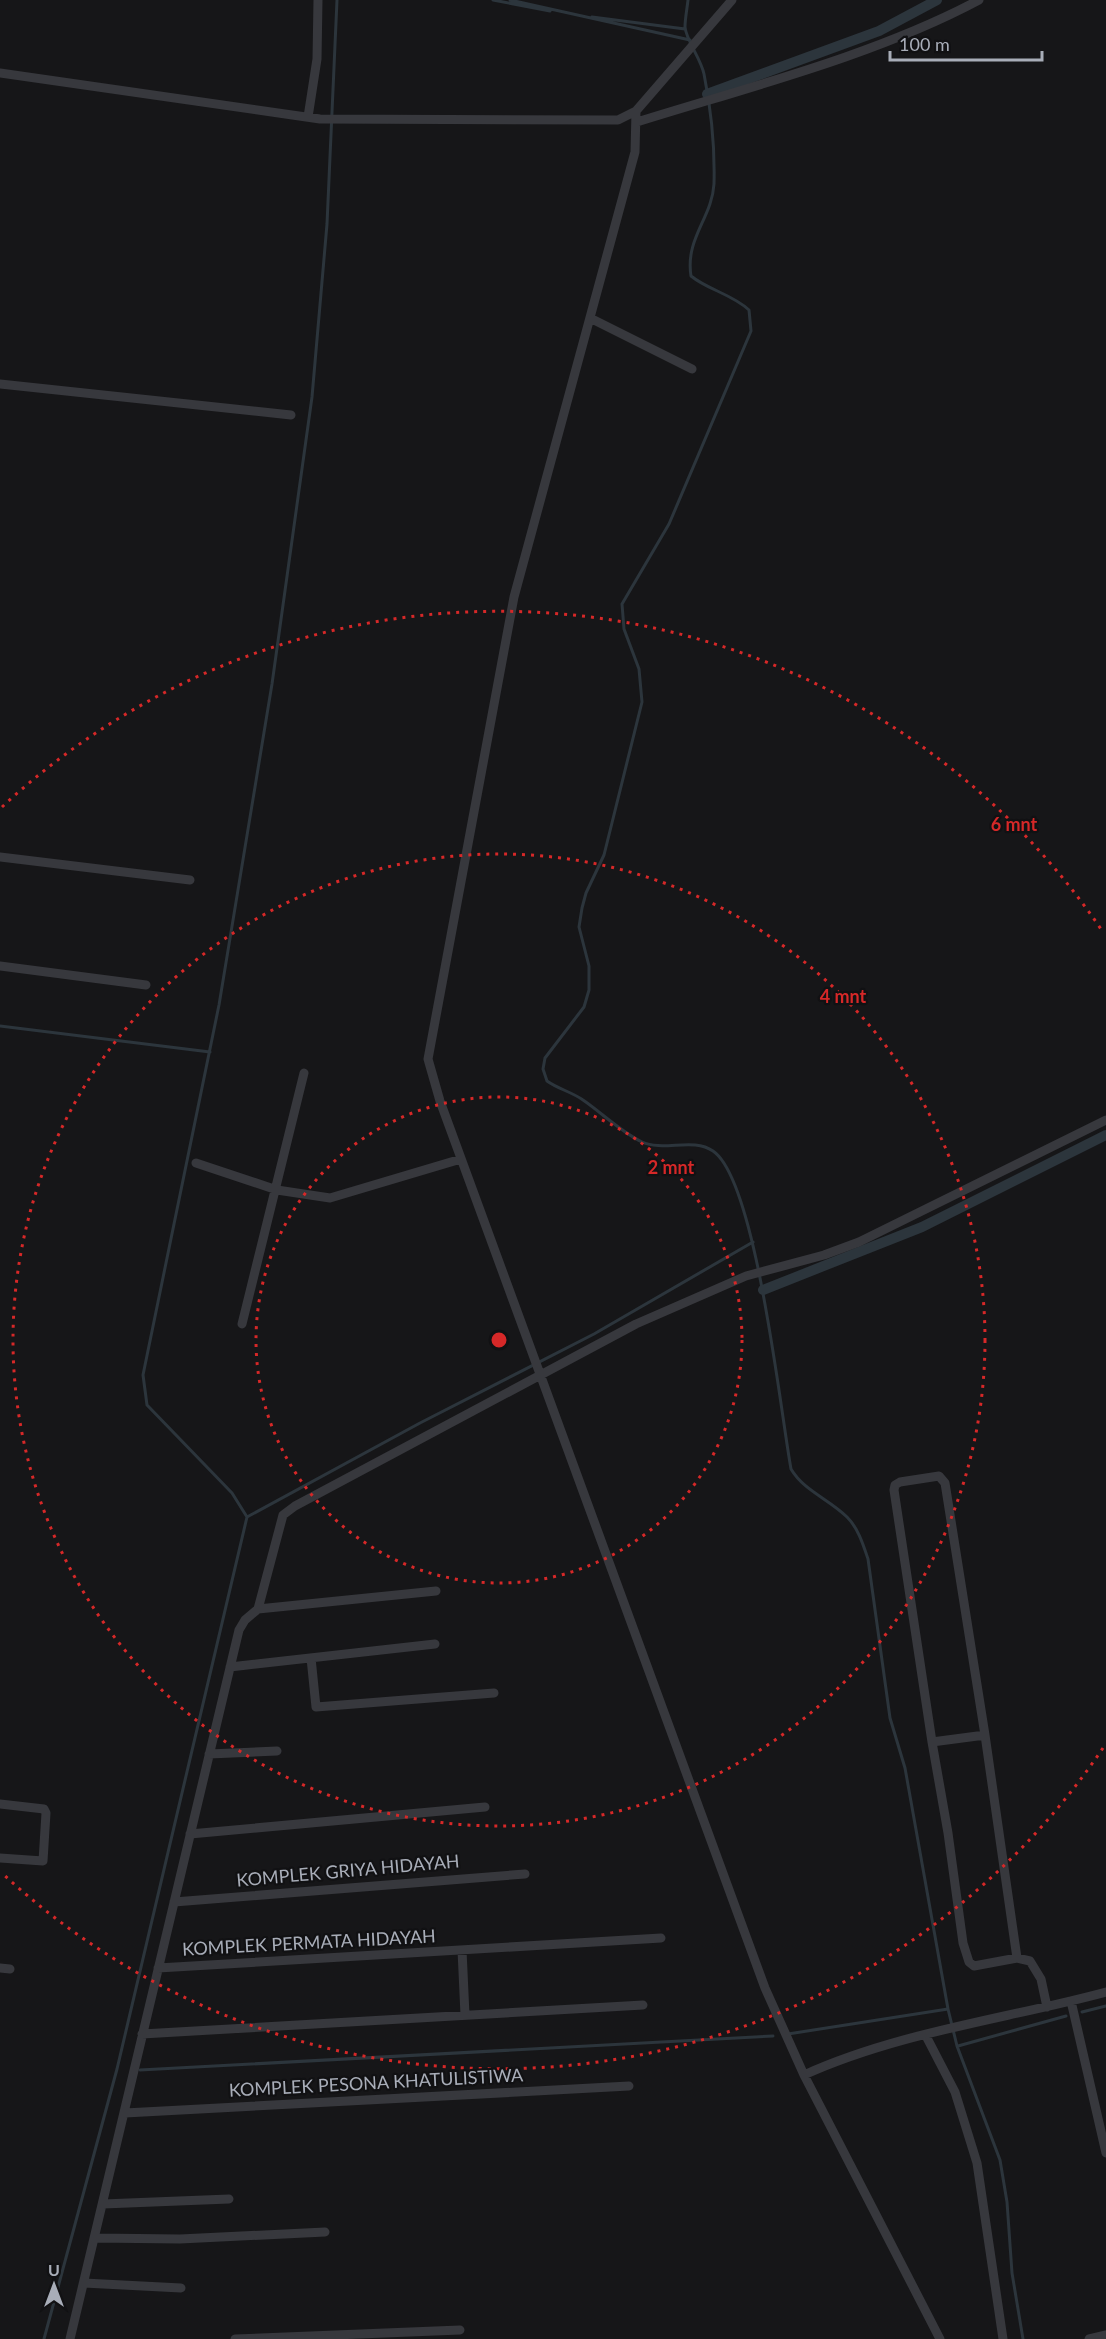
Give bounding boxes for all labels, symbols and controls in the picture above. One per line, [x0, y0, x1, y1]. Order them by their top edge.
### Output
scale bar [890, 24, 1042, 62]
text: 100 m [899, 33, 950, 55]
text: 6 mnt [991, 813, 1038, 835]
text: 4 mnt [820, 985, 867, 1007]
text: 2 mnt [648, 1156, 695, 1178]
centre of rings [489, 1330, 509, 1350]
street label: KOMPLEK GRIYA HIDAYAH [235, 1849, 460, 1891]
street label: KOMPLEK PERMATA HIDAYAH [182, 1924, 436, 1960]
street label: KOMPLEK PESONA KHATULISTIWA [228, 2063, 525, 2101]
north arrow [24, 2255, 84, 2315]
text: U [48, 2260, 60, 2279]

